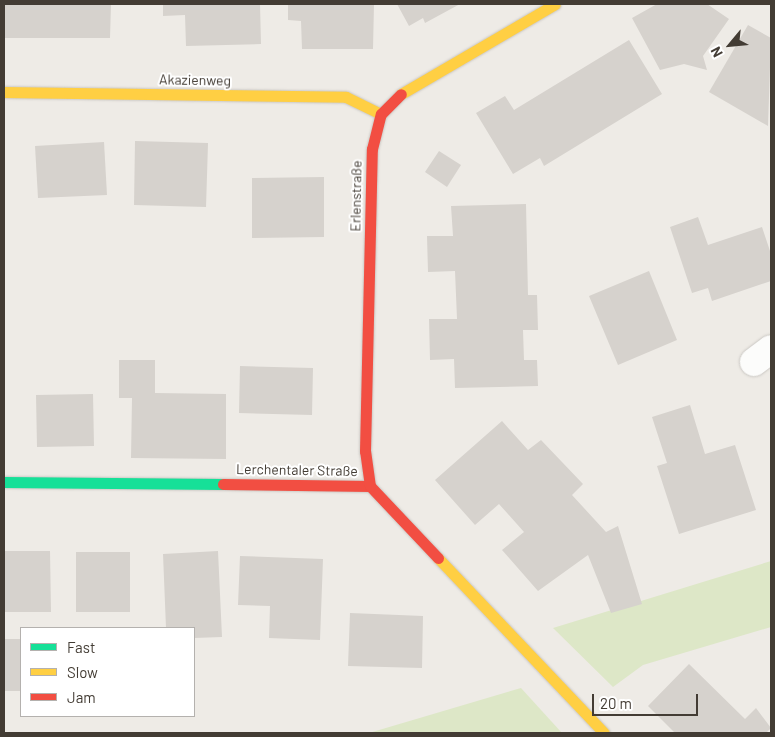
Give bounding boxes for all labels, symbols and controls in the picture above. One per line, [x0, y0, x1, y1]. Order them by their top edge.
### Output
north arrow [705, 20, 755, 70]
text: N [707, 44, 726, 60]
street label: Akazienweg [159, 71, 231, 89]
street label: Erlenstraße [347, 160, 365, 232]
street label: Lerchentaler Straße [236, 461, 358, 479]
legend [20, 627, 195, 717]
text: Fast [67, 638, 95, 656]
text: Slow [67, 663, 98, 681]
scale bar [595, 684, 701, 716]
text: Jam [67, 688, 96, 706]
text: 20 m [600, 694, 632, 712]

